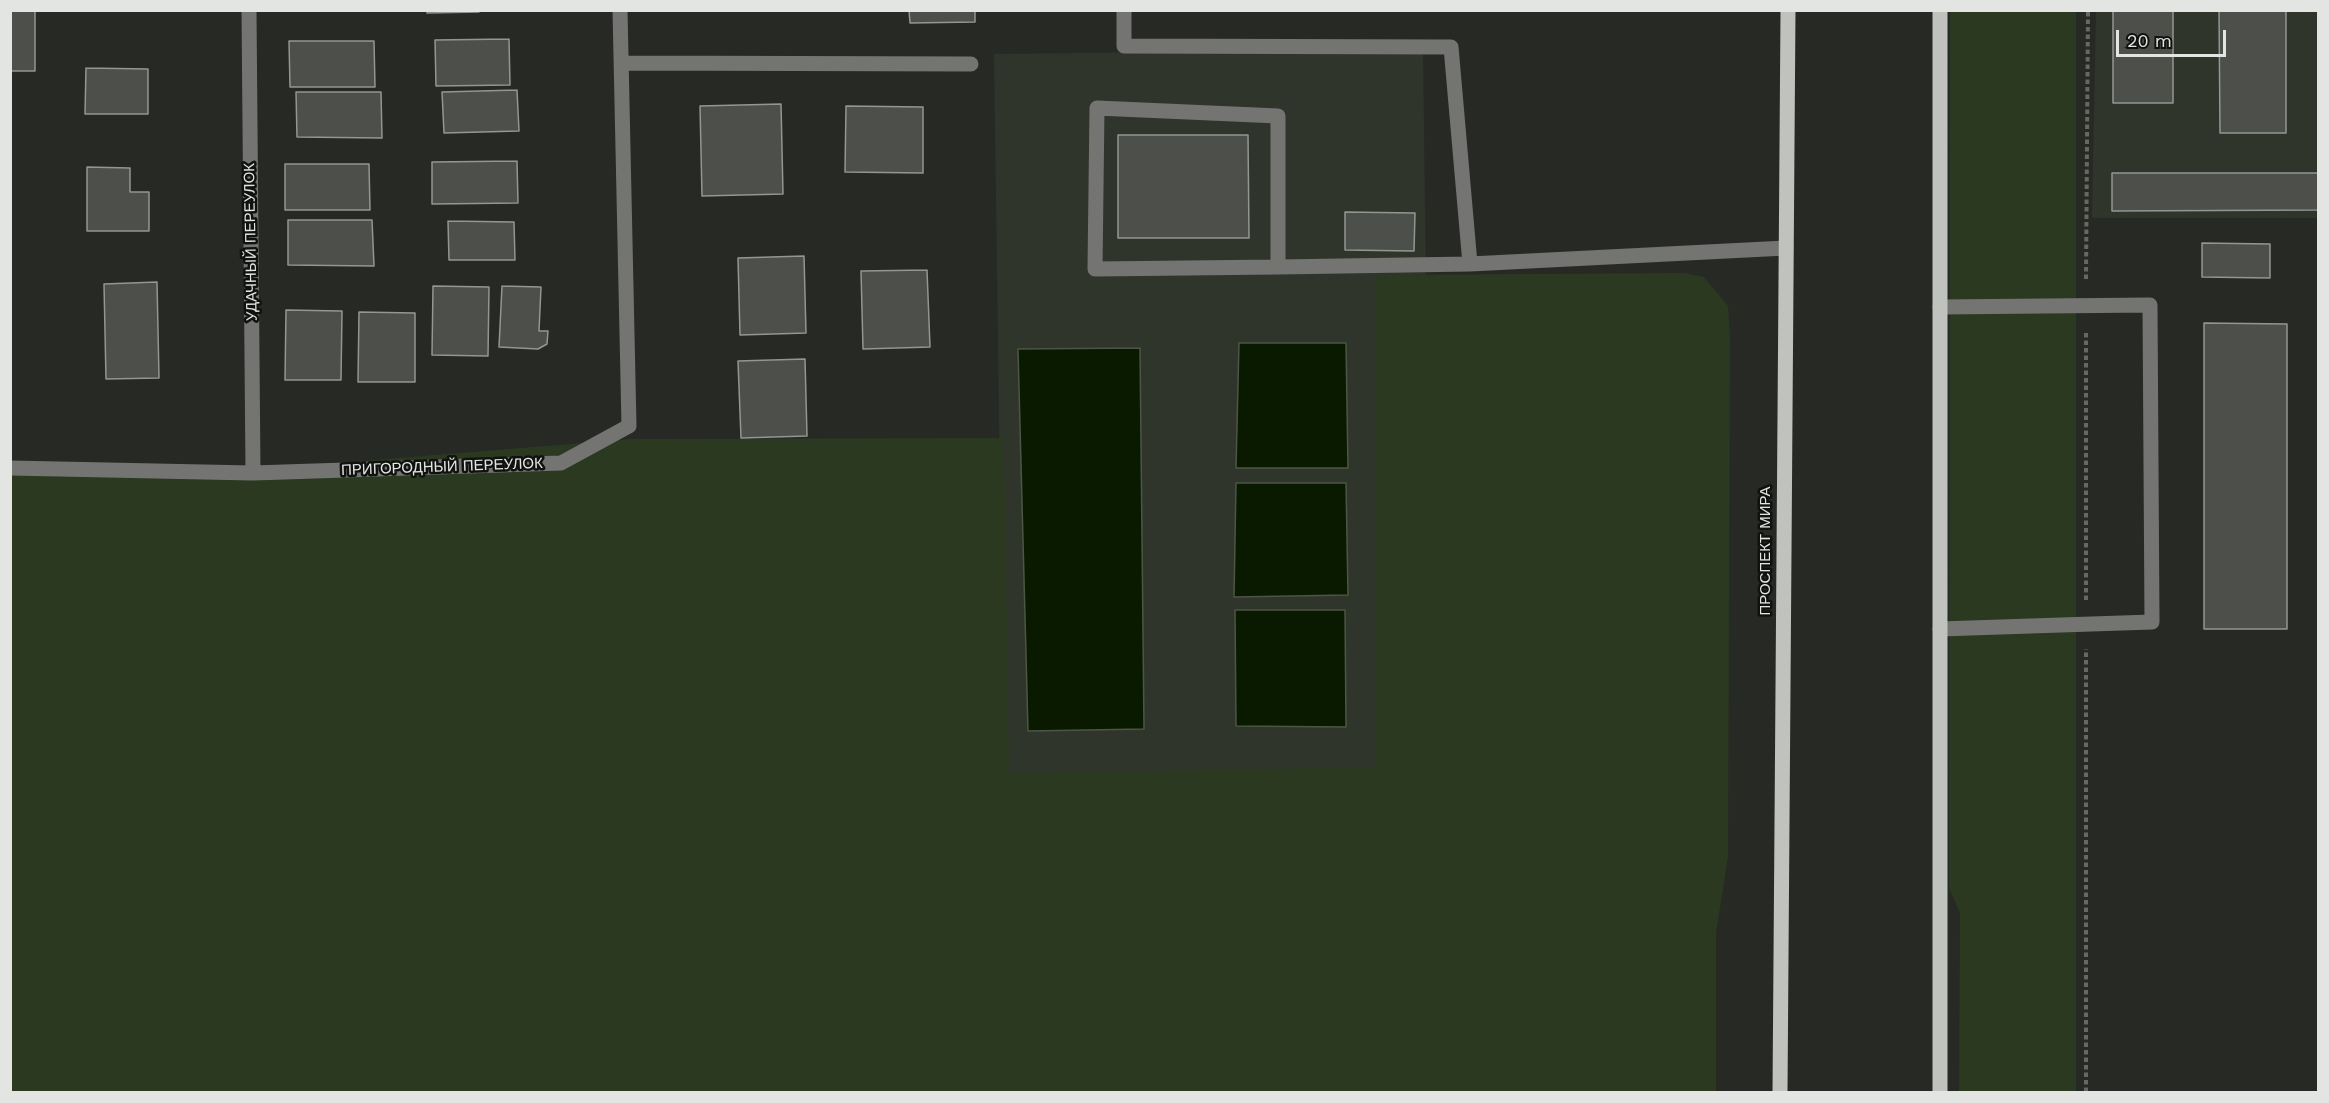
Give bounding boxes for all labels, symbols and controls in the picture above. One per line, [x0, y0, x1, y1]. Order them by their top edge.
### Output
scale bar [2119, 18, 2228, 56]
text: 20 m [2127, 30, 2172, 51]
street label: УДАЧНЫЙ ПЕРЕУЛОК [241, 163, 261, 321]
street label: ПРИГОРОДНЫЙ ПЕРЕУЛОК [341, 454, 543, 480]
street label: ПРОСПЕКТ МИРА [1757, 486, 1775, 616]

